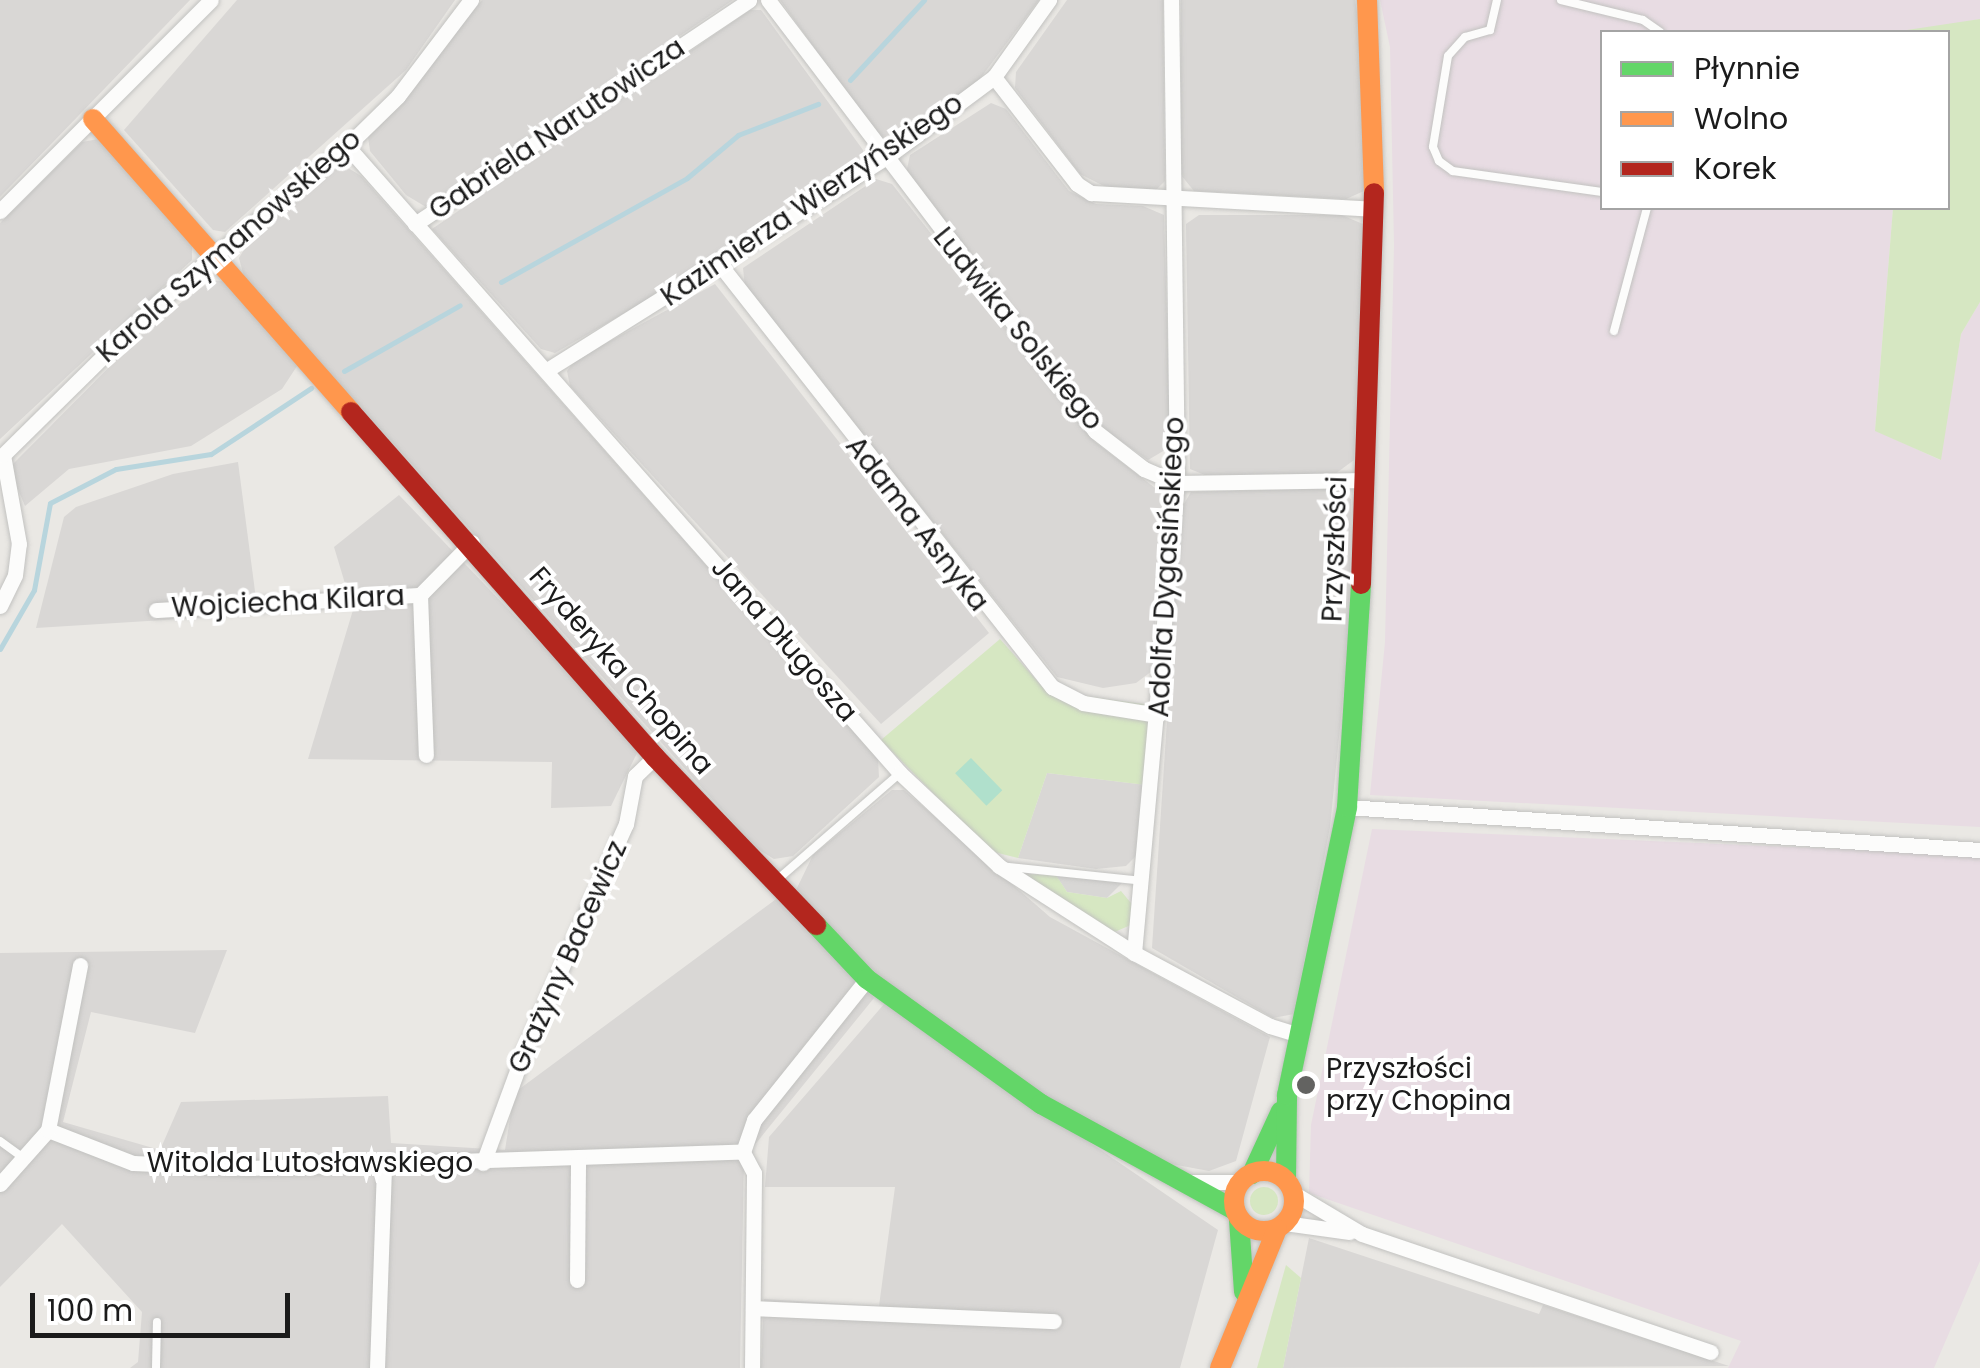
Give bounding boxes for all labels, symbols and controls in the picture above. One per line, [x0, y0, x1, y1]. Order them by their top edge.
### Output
legend [1600, 30, 1950, 210]
street label: Gabriela Narutowicza [423, 31, 691, 227]
text: Płynnie [1694, 47, 1800, 90]
street label: Kazimierza Wierzyńskiego [655, 86, 969, 314]
text: Wolno [1694, 97, 1788, 140]
street label: Karola Szymanowskiego [90, 122, 368, 370]
text: Korek [1694, 147, 1776, 190]
street label: Ludwika Solskiego [926, 221, 1110, 437]
street label: Adolfa Dygasińskiego [1142, 416, 1192, 718]
street label: Adama Asnyka [838, 430, 996, 618]
street label: Przyszłości [1316, 475, 1354, 623]
street label: Jana Długosza [704, 551, 864, 729]
street label: Fryderyka Chopina [522, 560, 720, 782]
street label: Wojciecha Kilara [170, 579, 406, 625]
street label: Grażyny Bacewicz [502, 836, 634, 1078]
place label: Przyszłości przy Chopina [1326, 1052, 1511, 1118]
marker: Przyszłości przy Chopina [1295, 1074, 1317, 1096]
street label: Witolda Lutosławskiego [147, 1146, 473, 1180]
scale bar [35, 1273, 295, 1335]
text: 100 m [47, 1289, 133, 1332]

